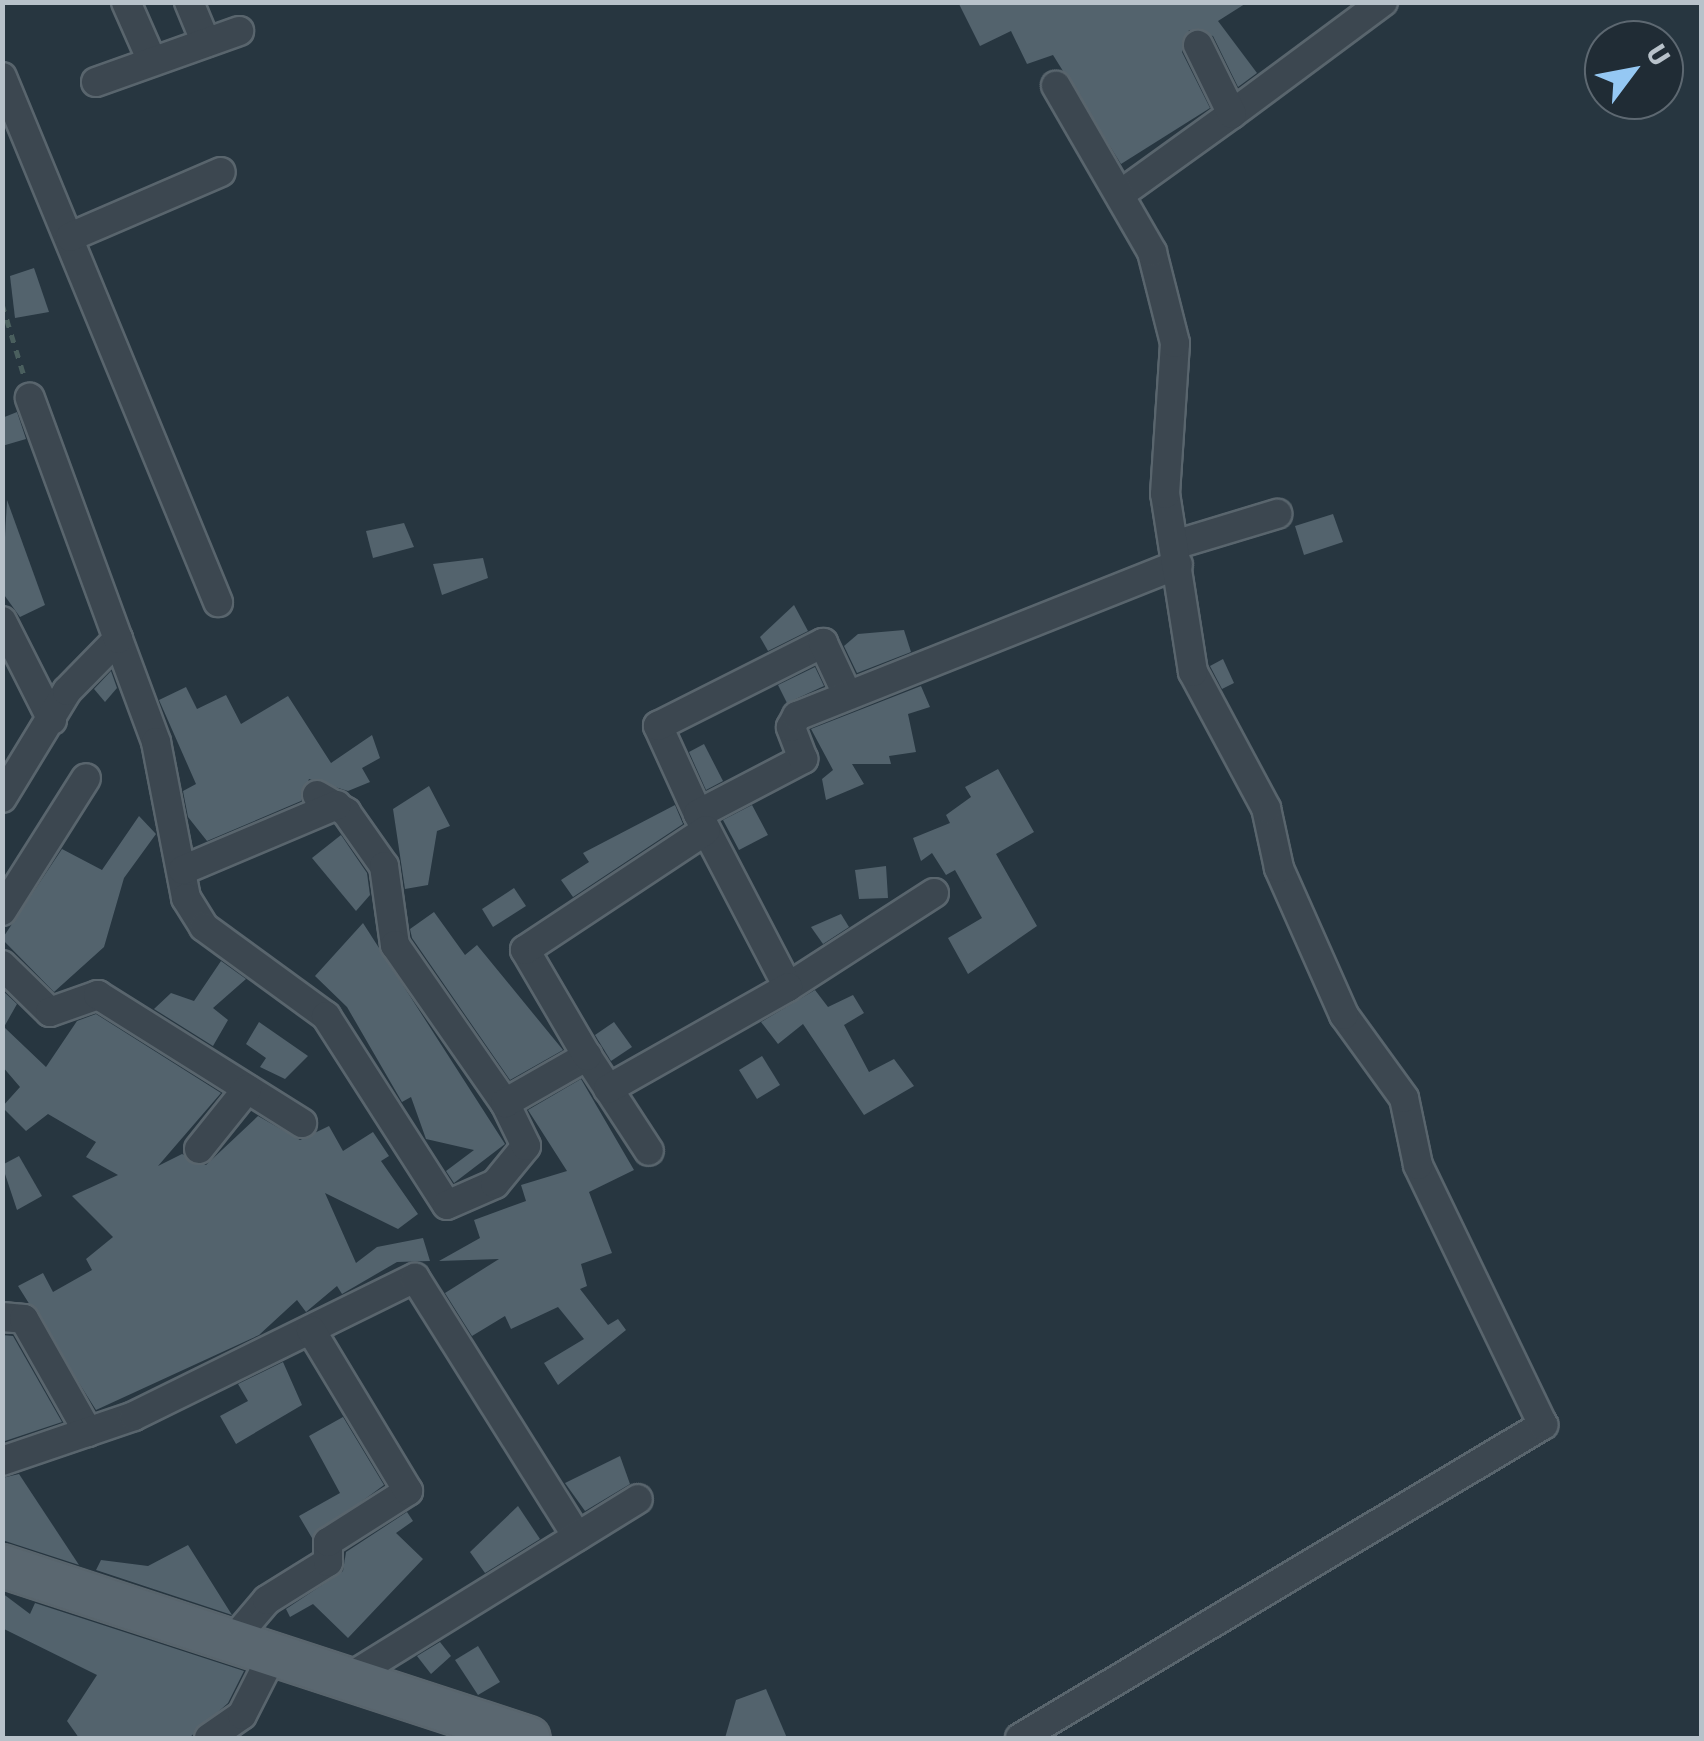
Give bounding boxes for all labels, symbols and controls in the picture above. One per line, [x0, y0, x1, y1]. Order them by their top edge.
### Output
north arrow [1584, 20, 1684, 120]
text: U [1639, 38, 1677, 71]

